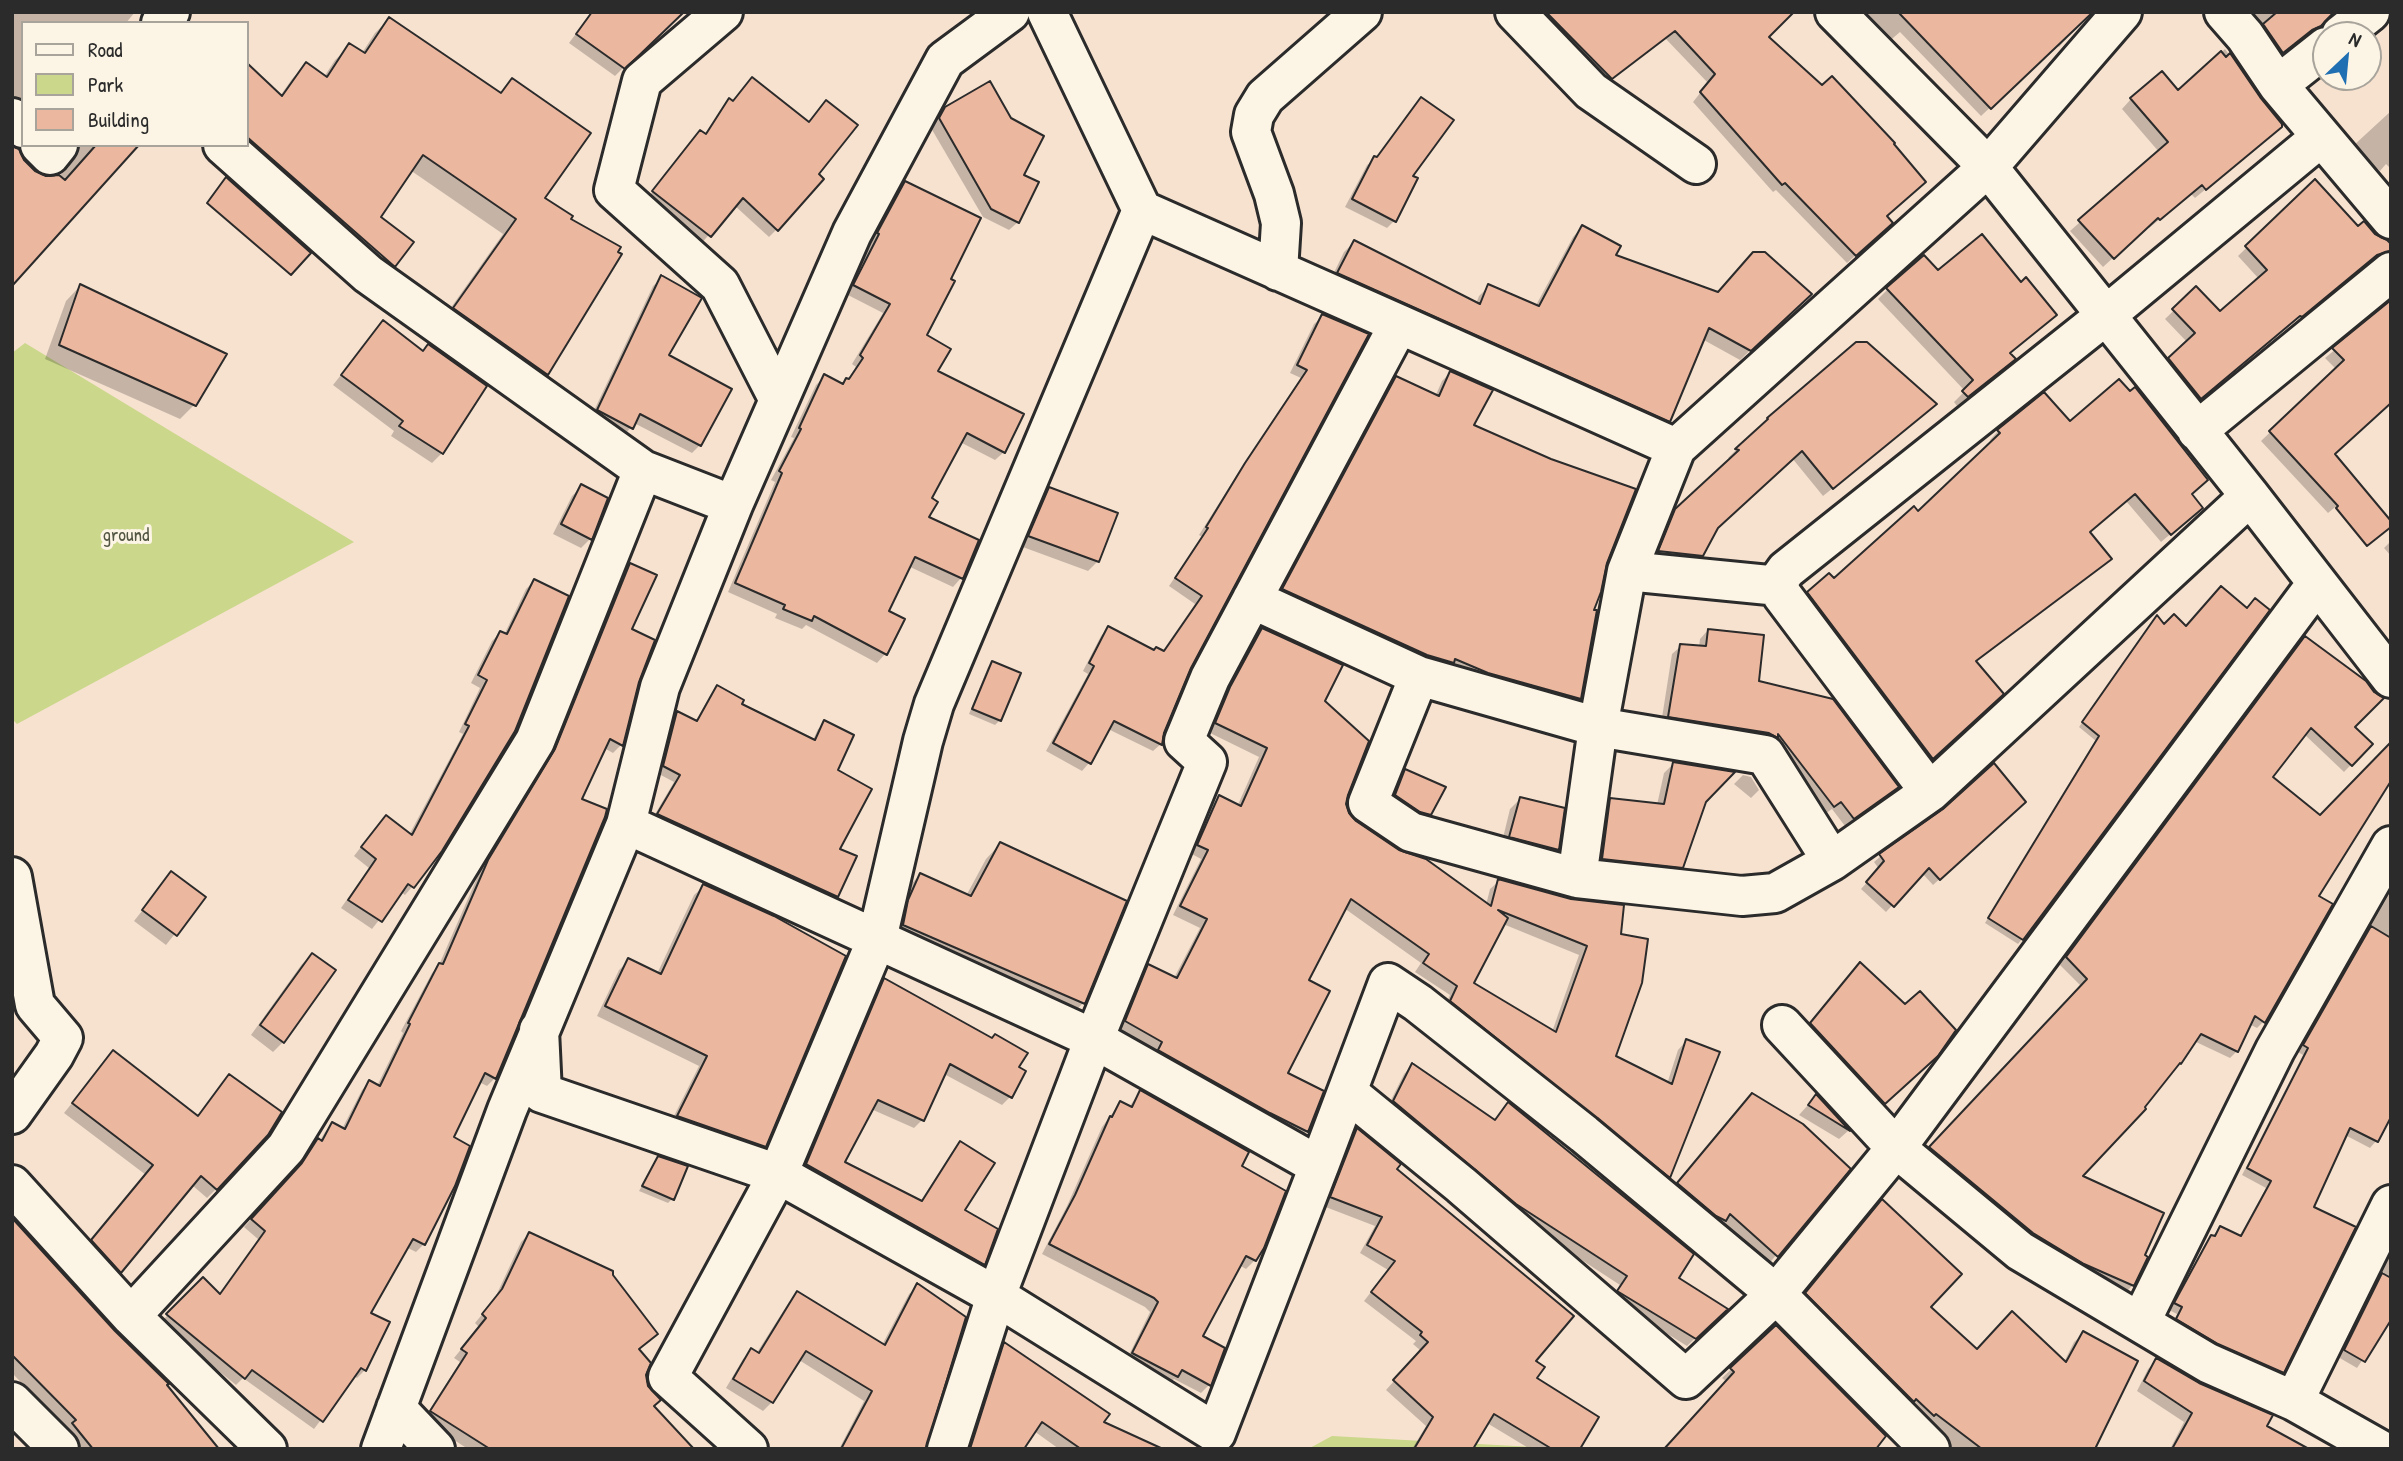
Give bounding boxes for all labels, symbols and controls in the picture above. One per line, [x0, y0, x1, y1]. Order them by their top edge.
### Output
legend [21, 21, 248, 147]
north arrow [2312, 21, 2382, 91]
text: N [2345, 25, 2366, 53]
text: Road [88, 35, 122, 64]
text: Park [88, 70, 123, 99]
text: Building [88, 105, 149, 134]
park label: ground [102, 525, 150, 547]

